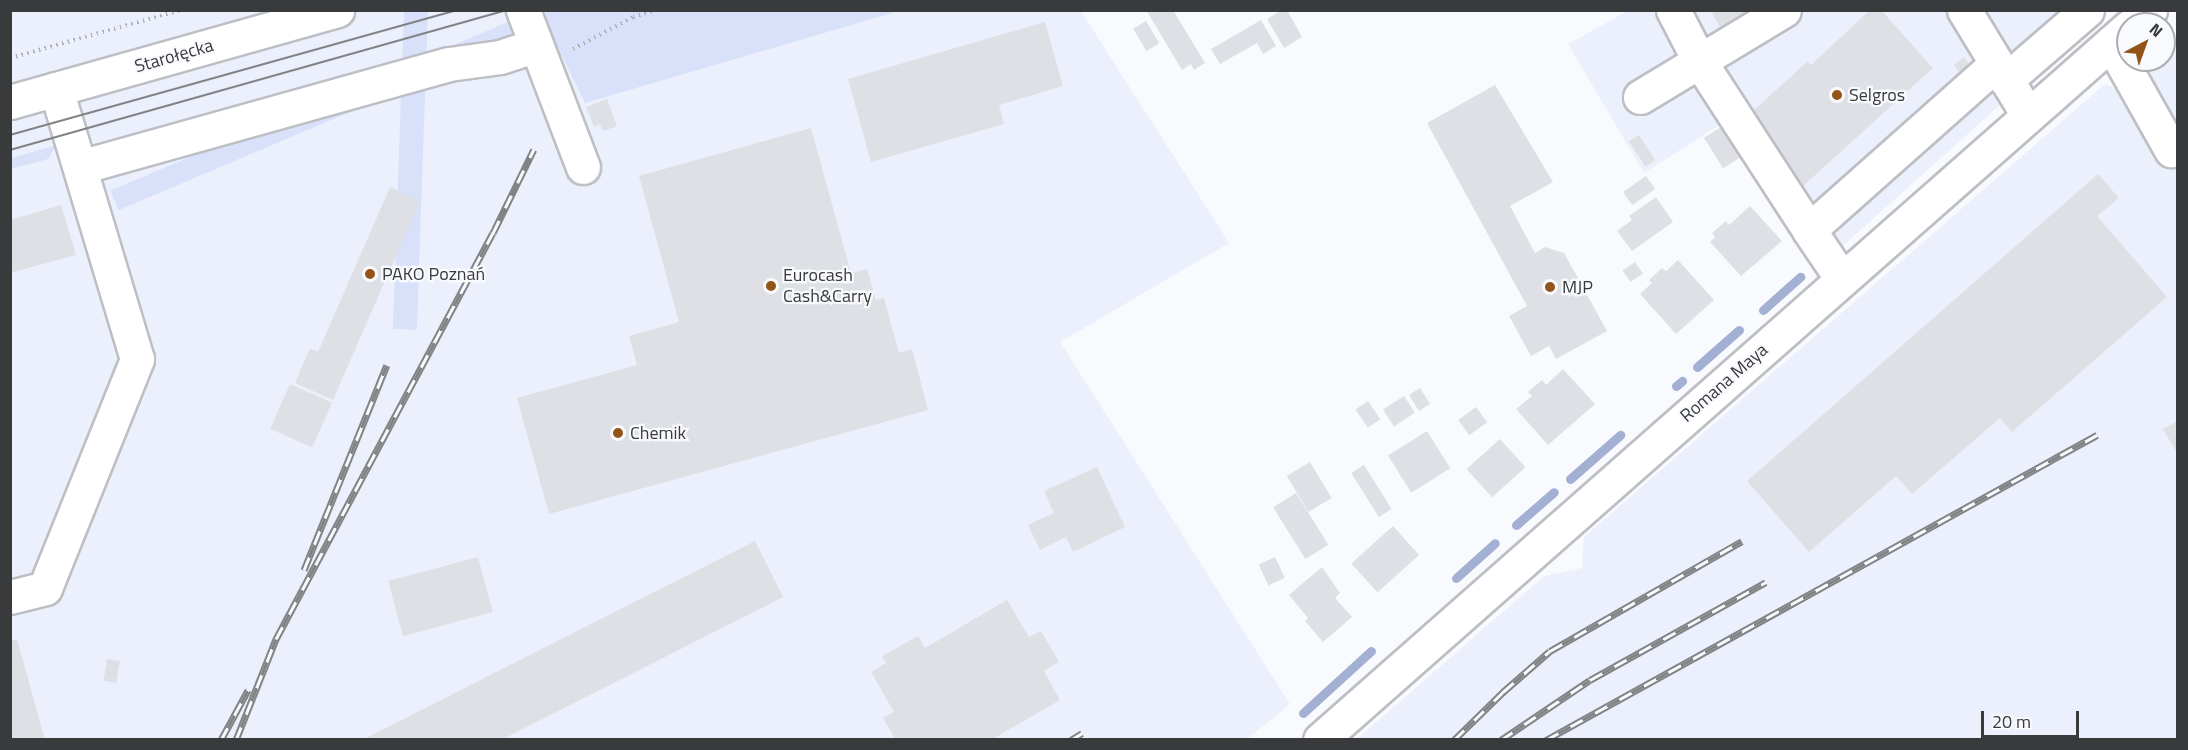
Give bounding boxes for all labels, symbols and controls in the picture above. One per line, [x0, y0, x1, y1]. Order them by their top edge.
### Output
north arrow [2116, 12, 2176, 72]
text: N [2144, 17, 2169, 43]
street label: Starołęcka [132, 35, 216, 77]
place label: Selgros [1849, 84, 1905, 106]
marker: Selgros [1830, 88, 1844, 102]
place label: PAKO Poznań [382, 263, 485, 285]
place label: Eurocash Cash&Carry [783, 265, 872, 308]
marker: PAKO Poznań [363, 267, 377, 281]
place label: MJP [1562, 276, 1593, 298]
marker: Eurocash Cash&Carry [764, 279, 778, 293]
marker: MJP [1543, 280, 1557, 294]
street label: Romana Maya [1676, 339, 1772, 427]
place label: Chemik [630, 422, 686, 444]
marker: Chemik [611, 426, 625, 440]
scale bar [1984, 699, 2082, 737]
text: 20 m [1992, 708, 2031, 735]

